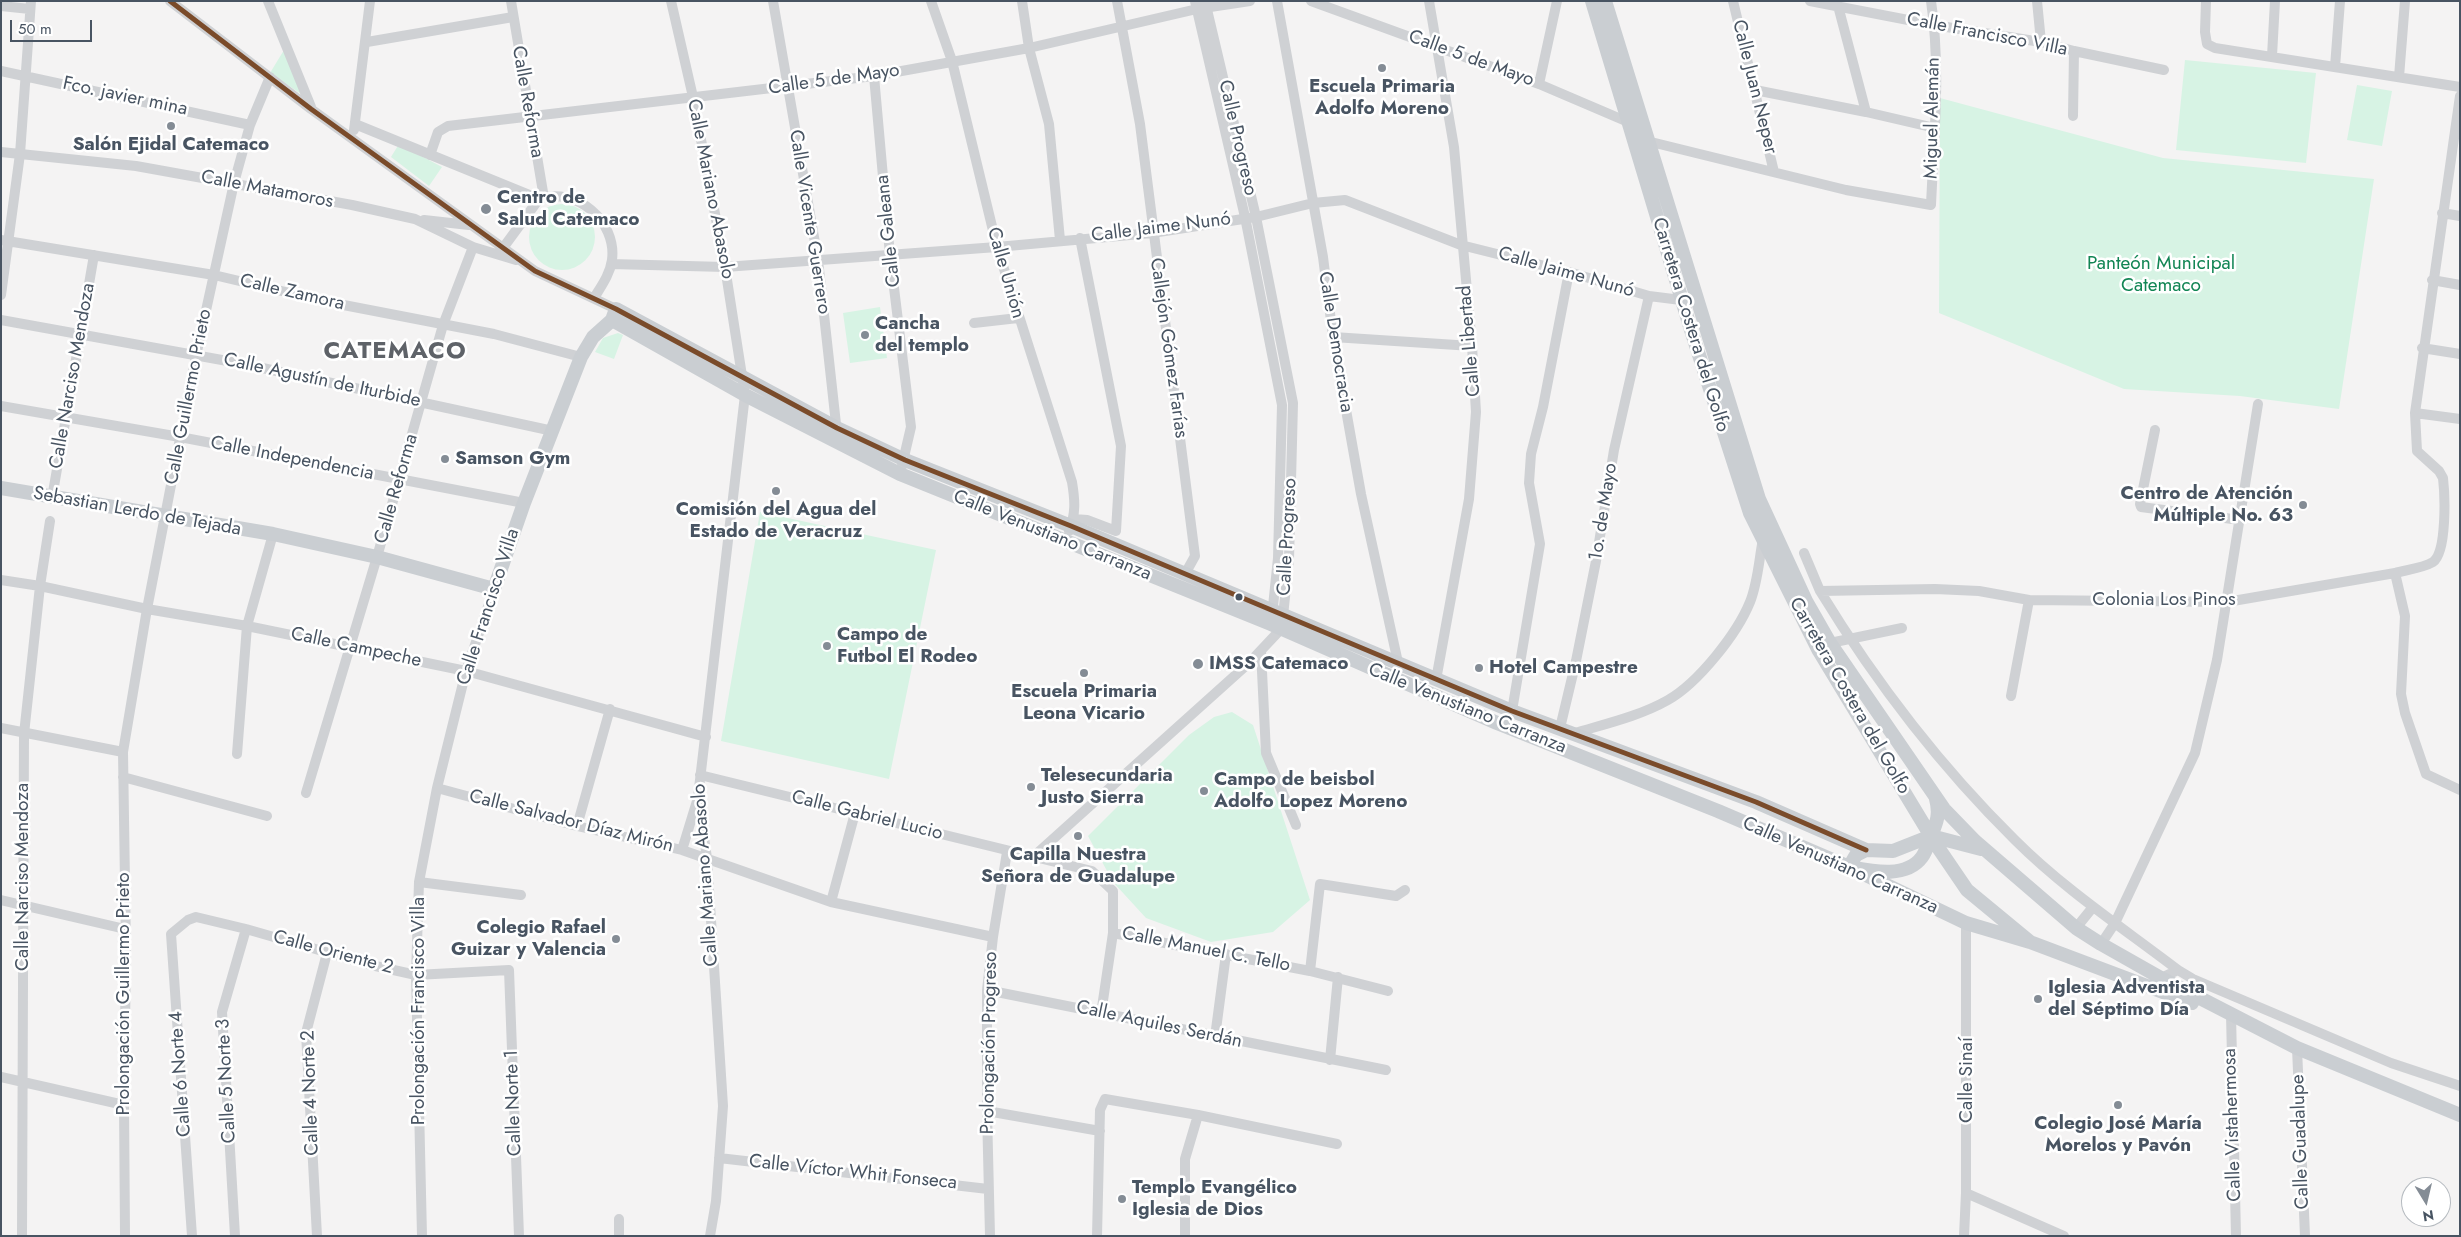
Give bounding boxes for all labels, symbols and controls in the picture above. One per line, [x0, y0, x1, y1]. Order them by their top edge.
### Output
street label: Calle Francisco Villa [1905, 8, 2069, 62]
scale bar [12, 10, 95, 42]
text: 50 m [18, 18, 52, 40]
street label: Calle Juan Neper [1726, 18, 1782, 156]
street label: Calle 5 de Mayo [1405, 26, 1537, 92]
street label: Calle Reforma [506, 44, 548, 160]
street label: Miguel Alemán [1921, 57, 1945, 179]
street label: Calle 5 de Mayo [767, 60, 901, 100]
marker: Escuela Primaria Adolfo Moreno [1376, 62, 1388, 74]
street label: Fco. javier mina [61, 73, 189, 121]
place label: Escuela Primaria Adolfo Moreno [1309, 76, 1455, 120]
street label: Calle Progreso [1213, 78, 1261, 198]
street label: Calle Mariano Abasolo [681, 97, 739, 281]
marker: Salón Ejidal Catemaco [165, 120, 177, 132]
street label: Calle Vicente Guerrero [783, 128, 835, 316]
place label: Salón Ejidal Catemaco [73, 134, 269, 156]
street label: Calle Matamoros [199, 166, 335, 214]
street label: Calle Galeana [872, 174, 906, 288]
place label: Centro de Salud Catemaco [497, 187, 639, 231]
marker: Centro de Salud Catemaco [479, 202, 493, 216]
street label: Calle Jaime Nunó [1090, 208, 1232, 248]
street label: Carretera Costera del Golfo [1646, 215, 1734, 435]
street label: Calle Unión [981, 225, 1029, 321]
street label: Calle Jaime Nunó [1495, 243, 1637, 303]
park label: Panteón Municipal Catemaco [2087, 253, 2235, 297]
street label: Callejón Gómez Farías [1144, 256, 1192, 440]
street label: Calle Zamora [237, 270, 347, 316]
street label: Calle Democracia [1313, 270, 1357, 414]
street label: Calle Narciso Mendoza [45, 281, 101, 471]
street label: Calle Libertad [1454, 284, 1486, 398]
street label: Calle Guillermo Prieto [161, 307, 217, 487]
place label: Cancha del templo [875, 313, 969, 357]
marker: Cancha del templo [859, 329, 871, 341]
district label: CATEMACO [322, 338, 468, 366]
street label: Calle Agustín de Iturbide [221, 349, 423, 413]
street label: Calle Independencia [208, 432, 376, 486]
street label: Calle Reforma [370, 432, 424, 546]
place label: Samson Gym [455, 448, 570, 470]
marker: Samson Gym [439, 453, 451, 465]
street label: 1o. de Mayo [1585, 462, 1623, 562]
street label: Calle Progreso [1274, 478, 1302, 596]
street label: Sebastian Lerdo de Tejada [31, 482, 243, 542]
place label: Centro de Atención Múltiple No. 63 [2120, 483, 2293, 527]
marker: Comisión del Agua del Estado de Veracruz [770, 485, 782, 497]
street label: Calle Venustiano Carranza [950, 486, 1154, 586]
place label: Comisión del Agua del Estado de Veracruz [676, 499, 876, 543]
marker: Centro de Atención Múltiple No. 63 [2297, 499, 2309, 511]
street label: Calle Francisco Villa [453, 526, 525, 688]
street label: Colonia Los Pinos [2092, 589, 2236, 611]
unlabelled marker [1234, 592, 1244, 602]
street label: Carretera Costera del Golfo [1783, 594, 1915, 798]
street label: Calle Campeche [289, 623, 423, 673]
place label: Campo de Futbol El Rodeo [837, 624, 977, 668]
marker: Campo de Futbol El Rodeo [821, 640, 833, 652]
place label: IMSS Catemaco [1209, 653, 1348, 675]
marker: IMSS Catemaco [1191, 657, 1205, 671]
place label: Hotel Campestre [1489, 657, 1638, 679]
street label: Calle Venustiano Carranza [1365, 659, 1569, 759]
marker: Hotel Campestre [1473, 662, 1485, 674]
marker: Escuela Primaria Leona Vicario [1078, 667, 1090, 679]
place label: Escuela Primaria Leona Vicario [1011, 681, 1157, 725]
place label: Telesecundaria Justo Sierra [1041, 765, 1173, 809]
place label: Campo de beisbol Adolfo Lopez Moreno [1214, 769, 1407, 813]
marker: Telesecundaria Justo Sierra [1025, 781, 1037, 793]
street label: Calle Narciso Mendoza [12, 783, 34, 971]
street label: Calle Mariano Abasolo [688, 783, 724, 967]
marker: Campo de beisbol Adolfo Lopez Moreno [1198, 785, 1210, 797]
street label: Calle Salvador Díaz Mirón [467, 786, 675, 858]
street label: Calle Gabriel Lucio [789, 786, 945, 846]
street label: Calle Venustiano Carranza [1739, 813, 1941, 919]
marker: Capilla Nuestra Señora de Guadalupe [1072, 830, 1084, 842]
place label: Capilla Nuestra Señora de Guadalupe [981, 844, 1175, 888]
street label: Prolongación Guillermo Prieto [113, 872, 135, 1116]
street label: Prolongación Francisco Villa [408, 897, 430, 1125]
place label: Colegio Rafael Guizar y Valencia [451, 917, 606, 961]
street label: Calle Manuel C. Tello [1120, 923, 1292, 977]
street label: Calle Oriente 2 [270, 926, 396, 980]
marker: Colegio Rafael Guizar y Valencia [610, 933, 622, 945]
street label: Prolongación Progreso [977, 951, 1003, 1135]
place label: Iglesia Adventista del Séptimo Día [2048, 977, 2205, 1021]
marker: Iglesia Adventista del Séptimo Día [2032, 993, 2044, 1005]
street label: Calle Aquiles Serdán [1074, 996, 1244, 1054]
street label: Calle 6 Norte 4 [165, 1010, 197, 1138]
street label: Calle 5 Norte 3 [212, 1018, 242, 1144]
street label: Calle 4 Norte 2 [297, 1030, 325, 1156]
street label: Calle Sinaí [1956, 1037, 1978, 1123]
street label: Calle Vistahermosa [2219, 1048, 2247, 1202]
street label: Calle Norte 1 [501, 1049, 527, 1157]
street label: Calle Guadalupe [2287, 1074, 2315, 1210]
marker: Colegio José María Morelos y Pavón [2112, 1099, 2124, 1111]
place label: Colegio José María Morelos y Pavón [2034, 1113, 2202, 1157]
street label: Calle Víctor Whit Fonseca [748, 1151, 958, 1195]
place label: Templo Evangélico Iglesia de Dios [1132, 1177, 1297, 1221]
north arrow [2401, 1177, 2451, 1227]
marker: Templo Evangélico Iglesia de Dios [1116, 1193, 1128, 1205]
text: N [2421, 1205, 2435, 1227]

